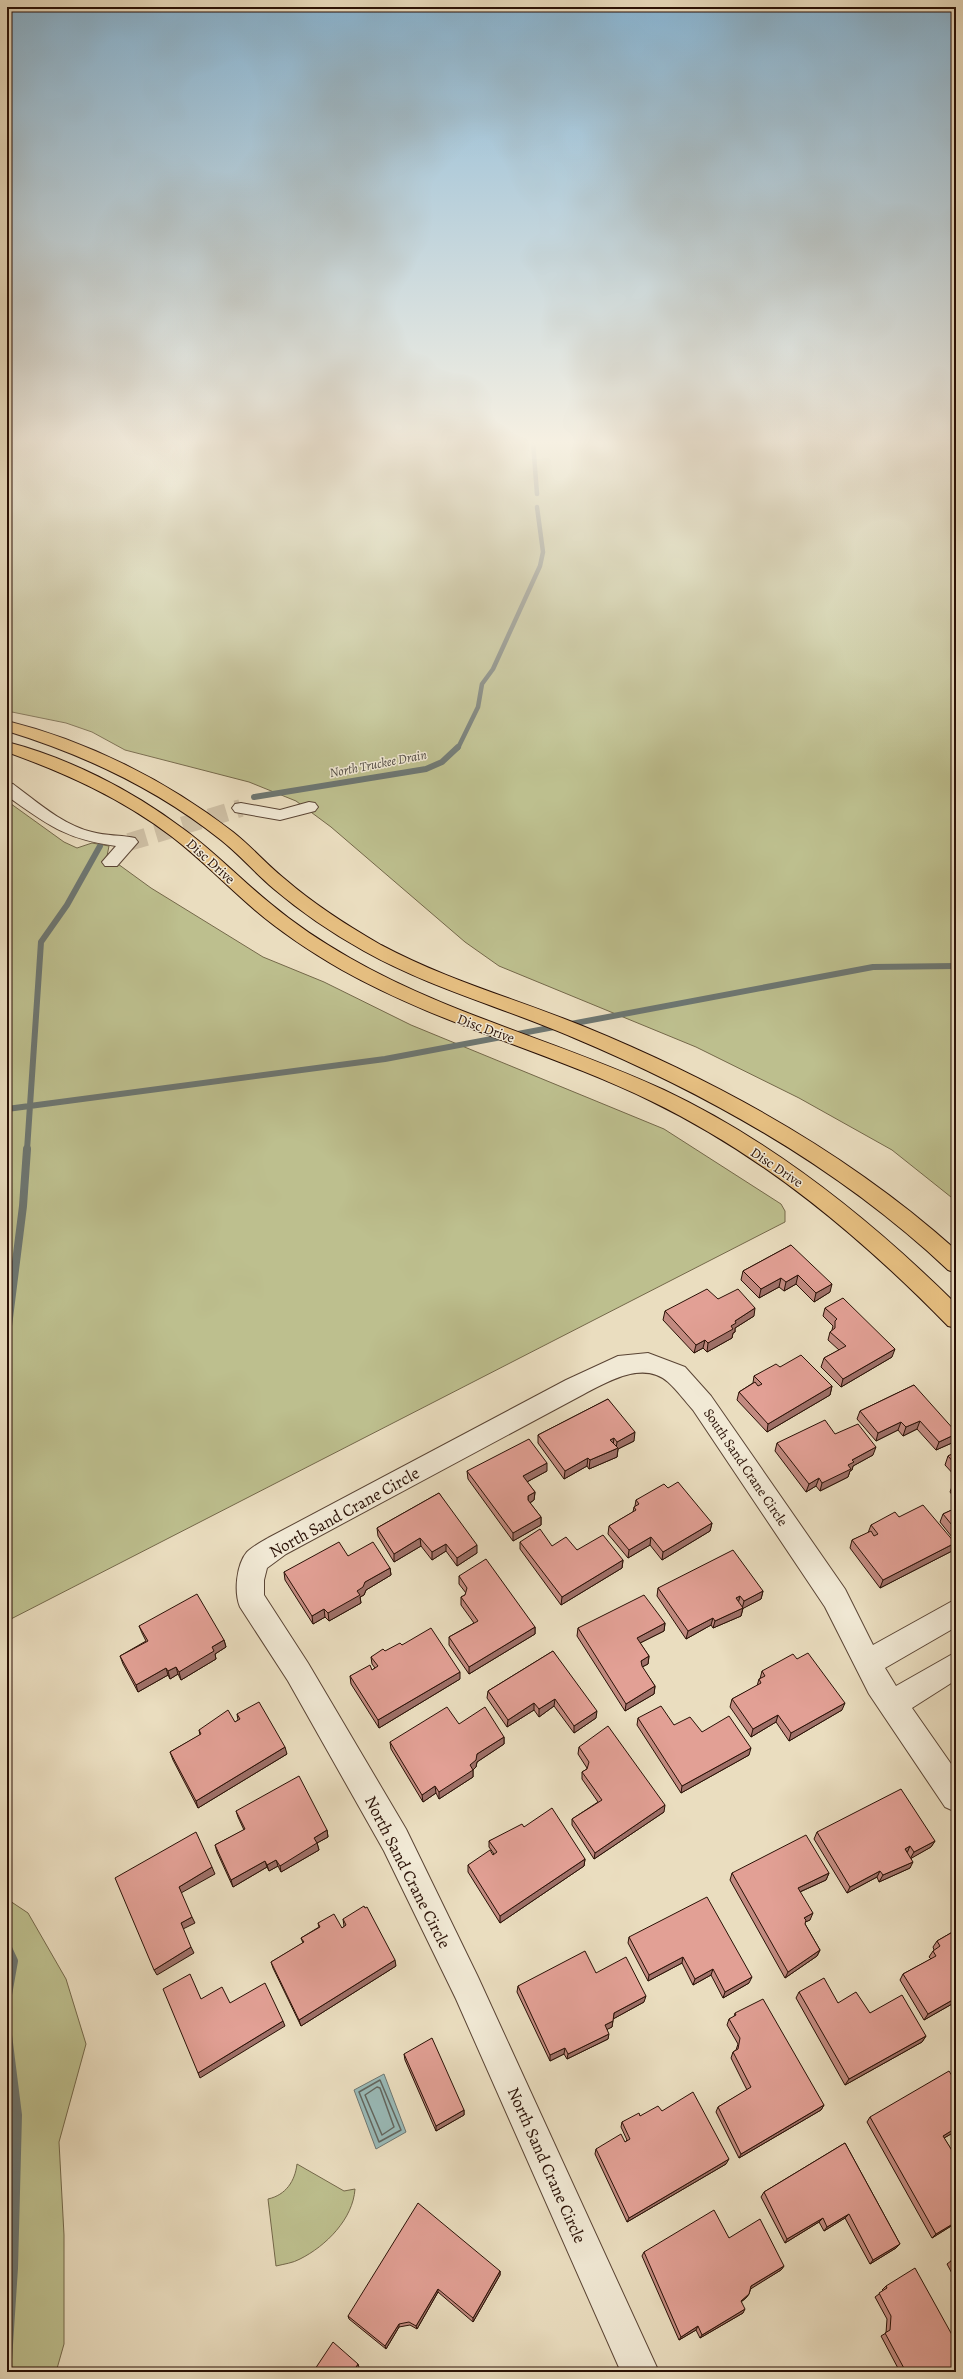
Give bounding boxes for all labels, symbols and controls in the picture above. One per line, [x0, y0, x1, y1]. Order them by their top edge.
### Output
water label: North Truckee Drain [328, 746, 428, 781]
street label: Disc Drive [182, 834, 239, 888]
street label: Disc Drive [455, 1009, 517, 1048]
street label: Disc Drive [747, 1143, 807, 1192]
street label: South Sand Crane Circle [699, 1405, 792, 1530]
street label: North Sand Crane Circle [265, 1462, 424, 1563]
street label: North Sand Crane Circle [359, 1792, 456, 1953]
street label: North Sand Crane Circle [502, 2084, 591, 2247]

